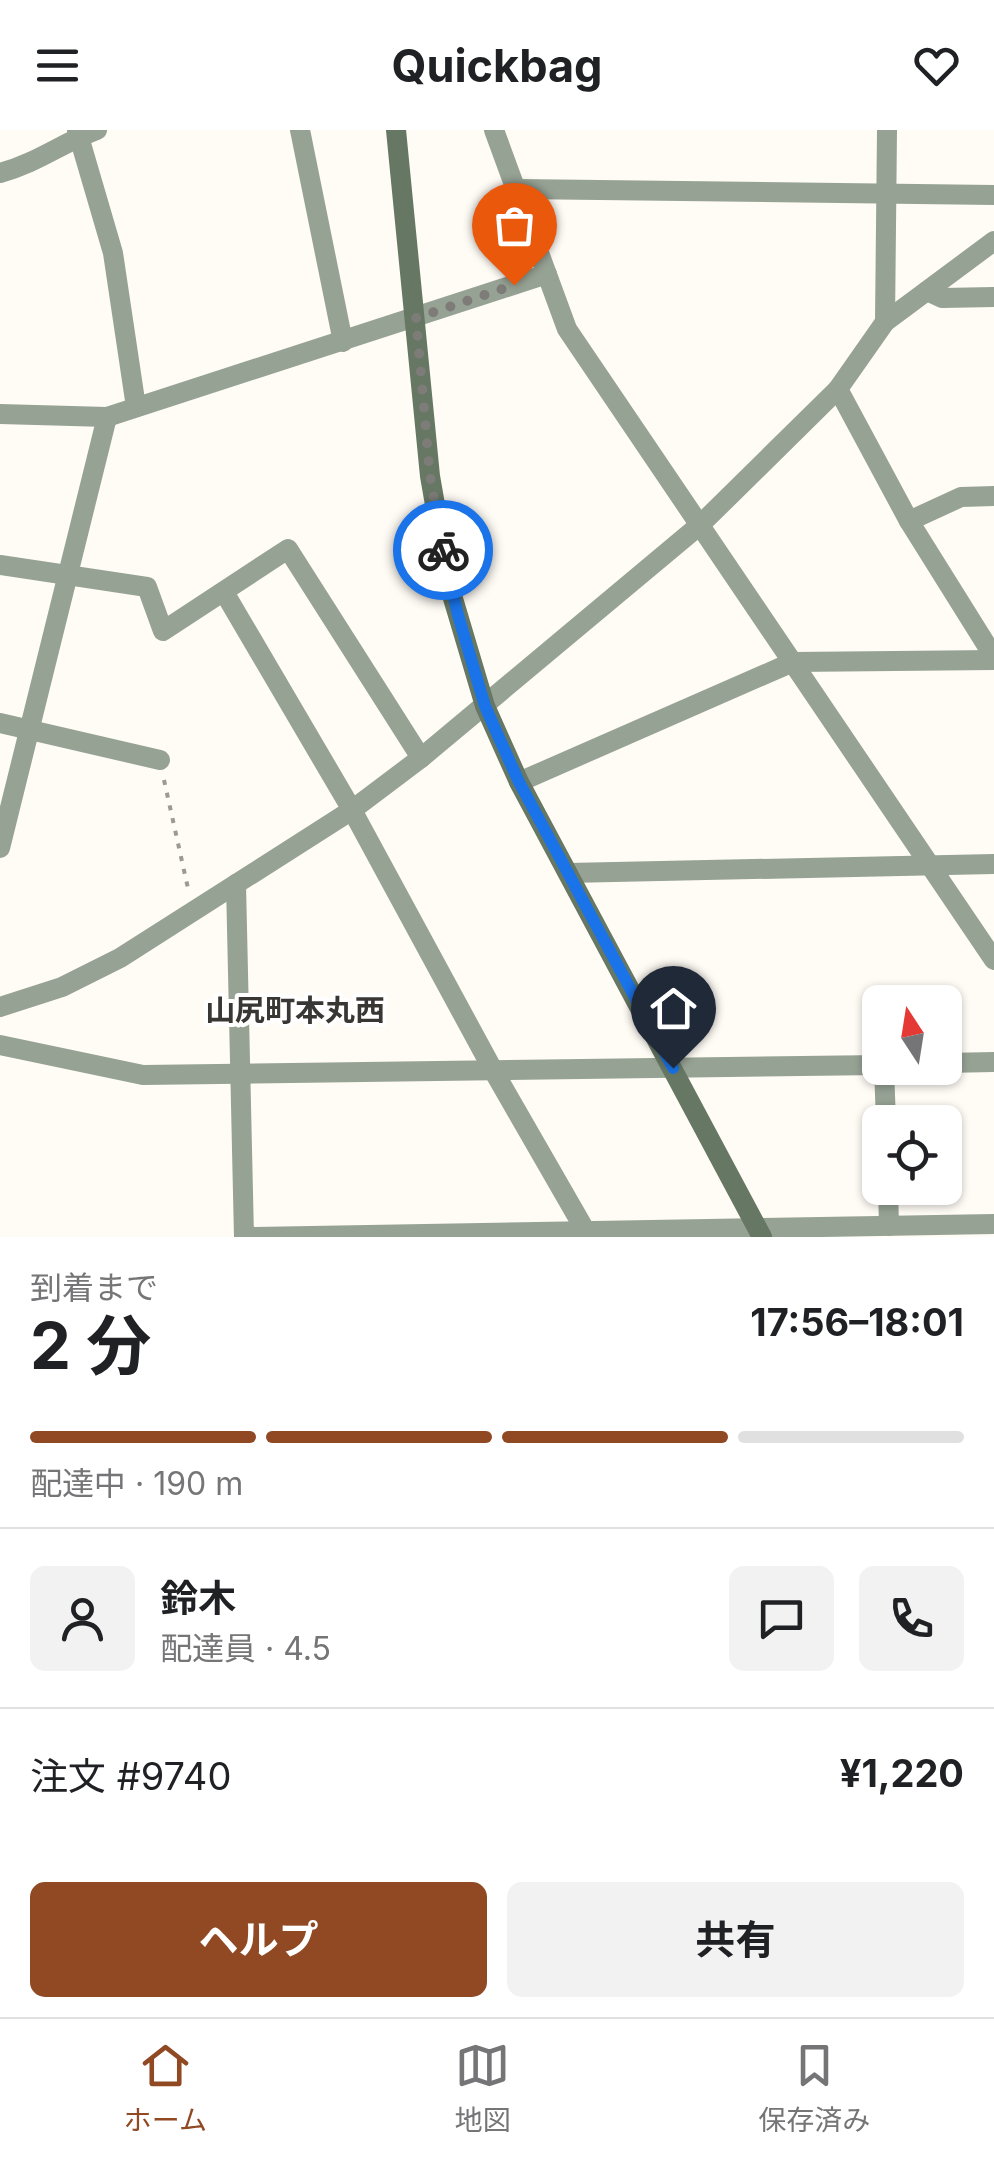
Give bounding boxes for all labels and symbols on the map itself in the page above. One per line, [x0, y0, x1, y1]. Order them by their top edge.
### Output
pin [472, 183, 557, 286]
courier [393, 500, 493, 600]
pin [631, 966, 716, 1069]
north arrow [862, 985, 962, 1085]
district label: 山尻町本丸西 [205, 992, 385, 1028]

